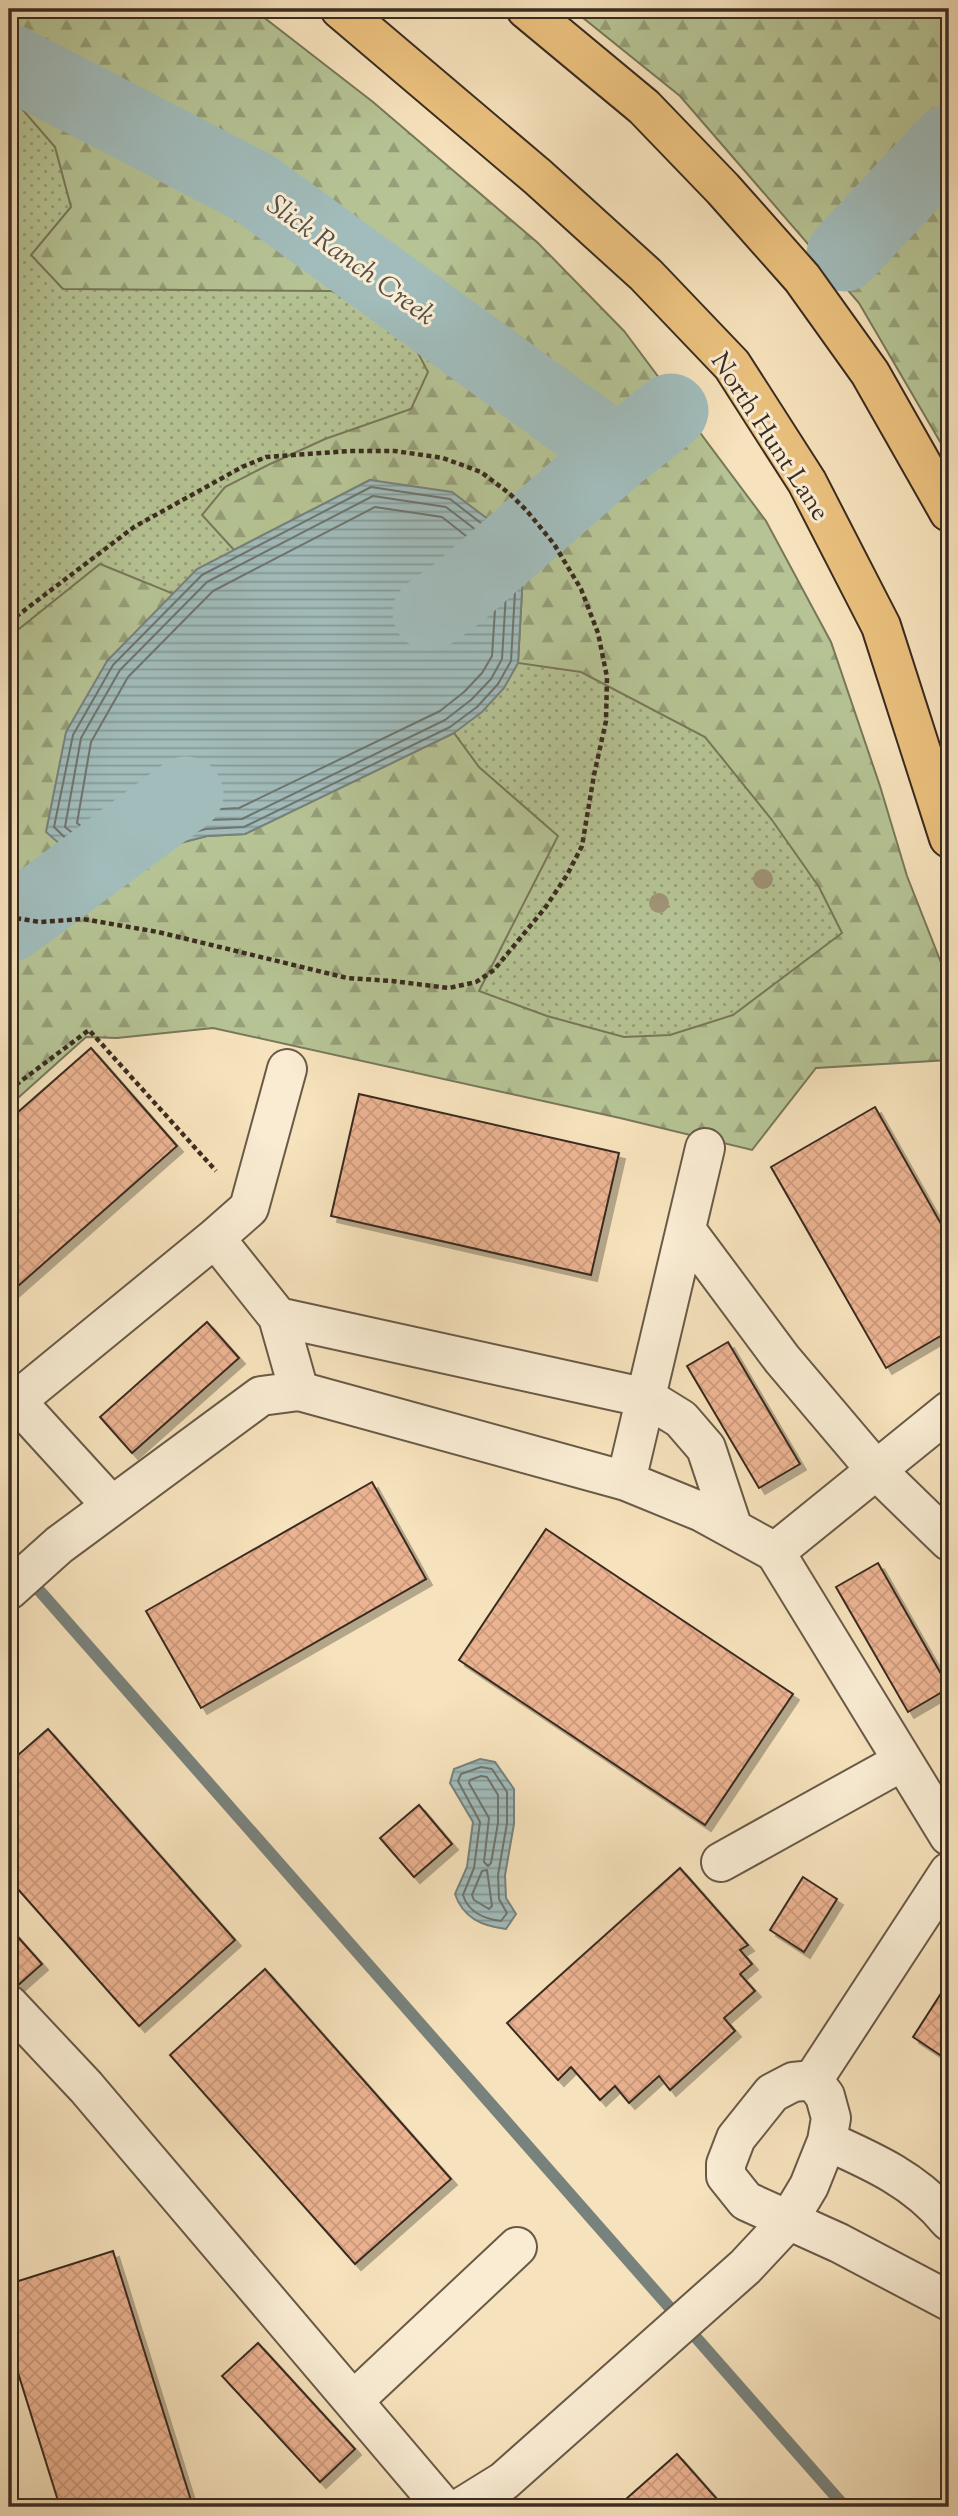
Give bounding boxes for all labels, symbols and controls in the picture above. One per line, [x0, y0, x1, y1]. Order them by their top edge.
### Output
water label: Slick Ranch Creek [258, 187, 443, 337]
street label: North Hunt Lane [701, 346, 837, 529]

